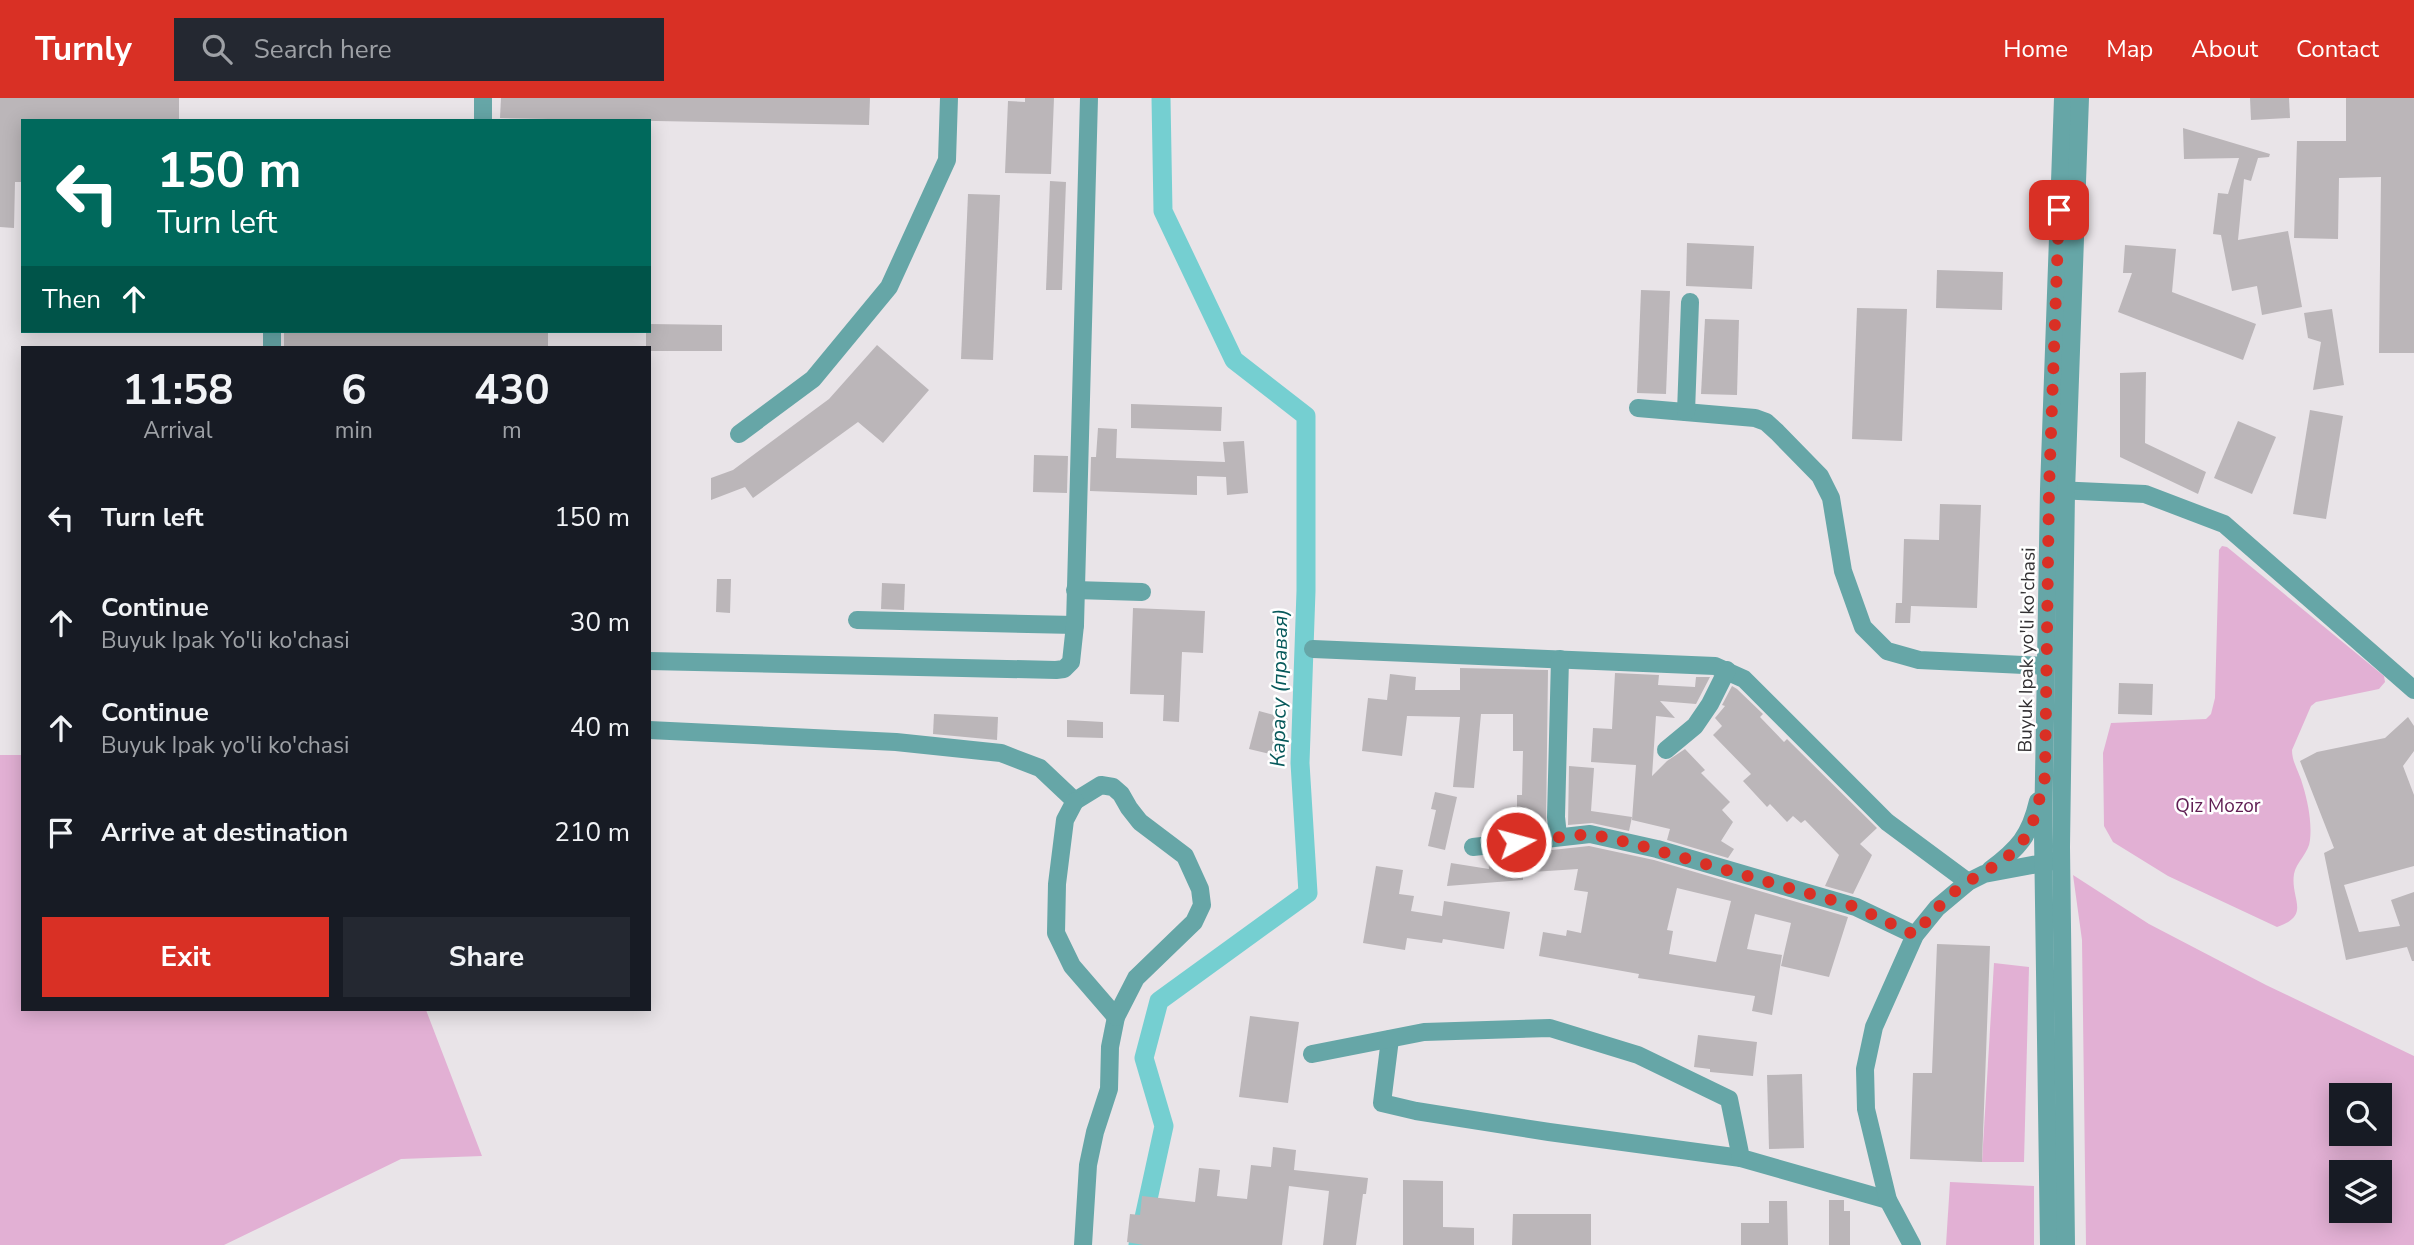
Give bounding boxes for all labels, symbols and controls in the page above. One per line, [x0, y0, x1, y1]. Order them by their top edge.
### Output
search box [174, 18, 664, 81]
text: Turnly [35, 27, 132, 72]
icon: search [198, 30, 236, 68]
text: Search here [254, 32, 392, 67]
text: Home [2003, 33, 2068, 65]
text: Map [2106, 33, 2153, 65]
text: About [2191, 33, 2258, 65]
text: Contact [2296, 33, 2379, 65]
text: 150 m [157, 137, 301, 204]
icon: left [42, 147, 133, 238]
pin [2029, 180, 2089, 240]
icon: arrive [2040, 191, 2078, 229]
text: Turn left [157, 201, 277, 244]
icon: ahead [115, 280, 153, 318]
text: Then [42, 282, 101, 317]
text: 11:58 [122, 362, 233, 419]
text: 6 [341, 362, 366, 419]
text: 430 [474, 362, 550, 419]
text: Arrival [143, 415, 212, 446]
text: min [335, 415, 373, 446]
text: m [502, 415, 522, 446]
icon: left [42, 499, 80, 537]
text: Turn left [101, 500, 204, 535]
text: 150 m [554, 500, 630, 535]
street label: Buyuk Ipak yo'li ko'chasi [2012, 547, 2042, 753]
text: Continue [101, 590, 209, 625]
icon: ahead [42, 604, 80, 642]
text: 30 m [570, 605, 630, 640]
water label: Карасу (правая) [1264, 609, 1294, 767]
text: Buyuk Ipak Yo'li ko'chasi [101, 625, 350, 656]
text: Continue [101, 695, 209, 730]
icon: ahead [42, 709, 80, 747]
text: 40 m [570, 710, 630, 745]
text: Buyuk Ipak yo'li ko'chasi [101, 730, 349, 761]
park label: Qiz Mozor [2175, 793, 2261, 819]
position arrow [1479, 805, 1553, 879]
icon: arrive [42, 814, 80, 852]
text: Arrive at destination [101, 815, 348, 850]
text: 210 m [554, 815, 630, 850]
button: Exit [42, 917, 329, 997]
button: Share [343, 917, 630, 997]
map controls [2329, 1083, 2392, 1223]
button: search [2329, 1083, 2392, 1146]
button: layers [2329, 1160, 2392, 1223]

